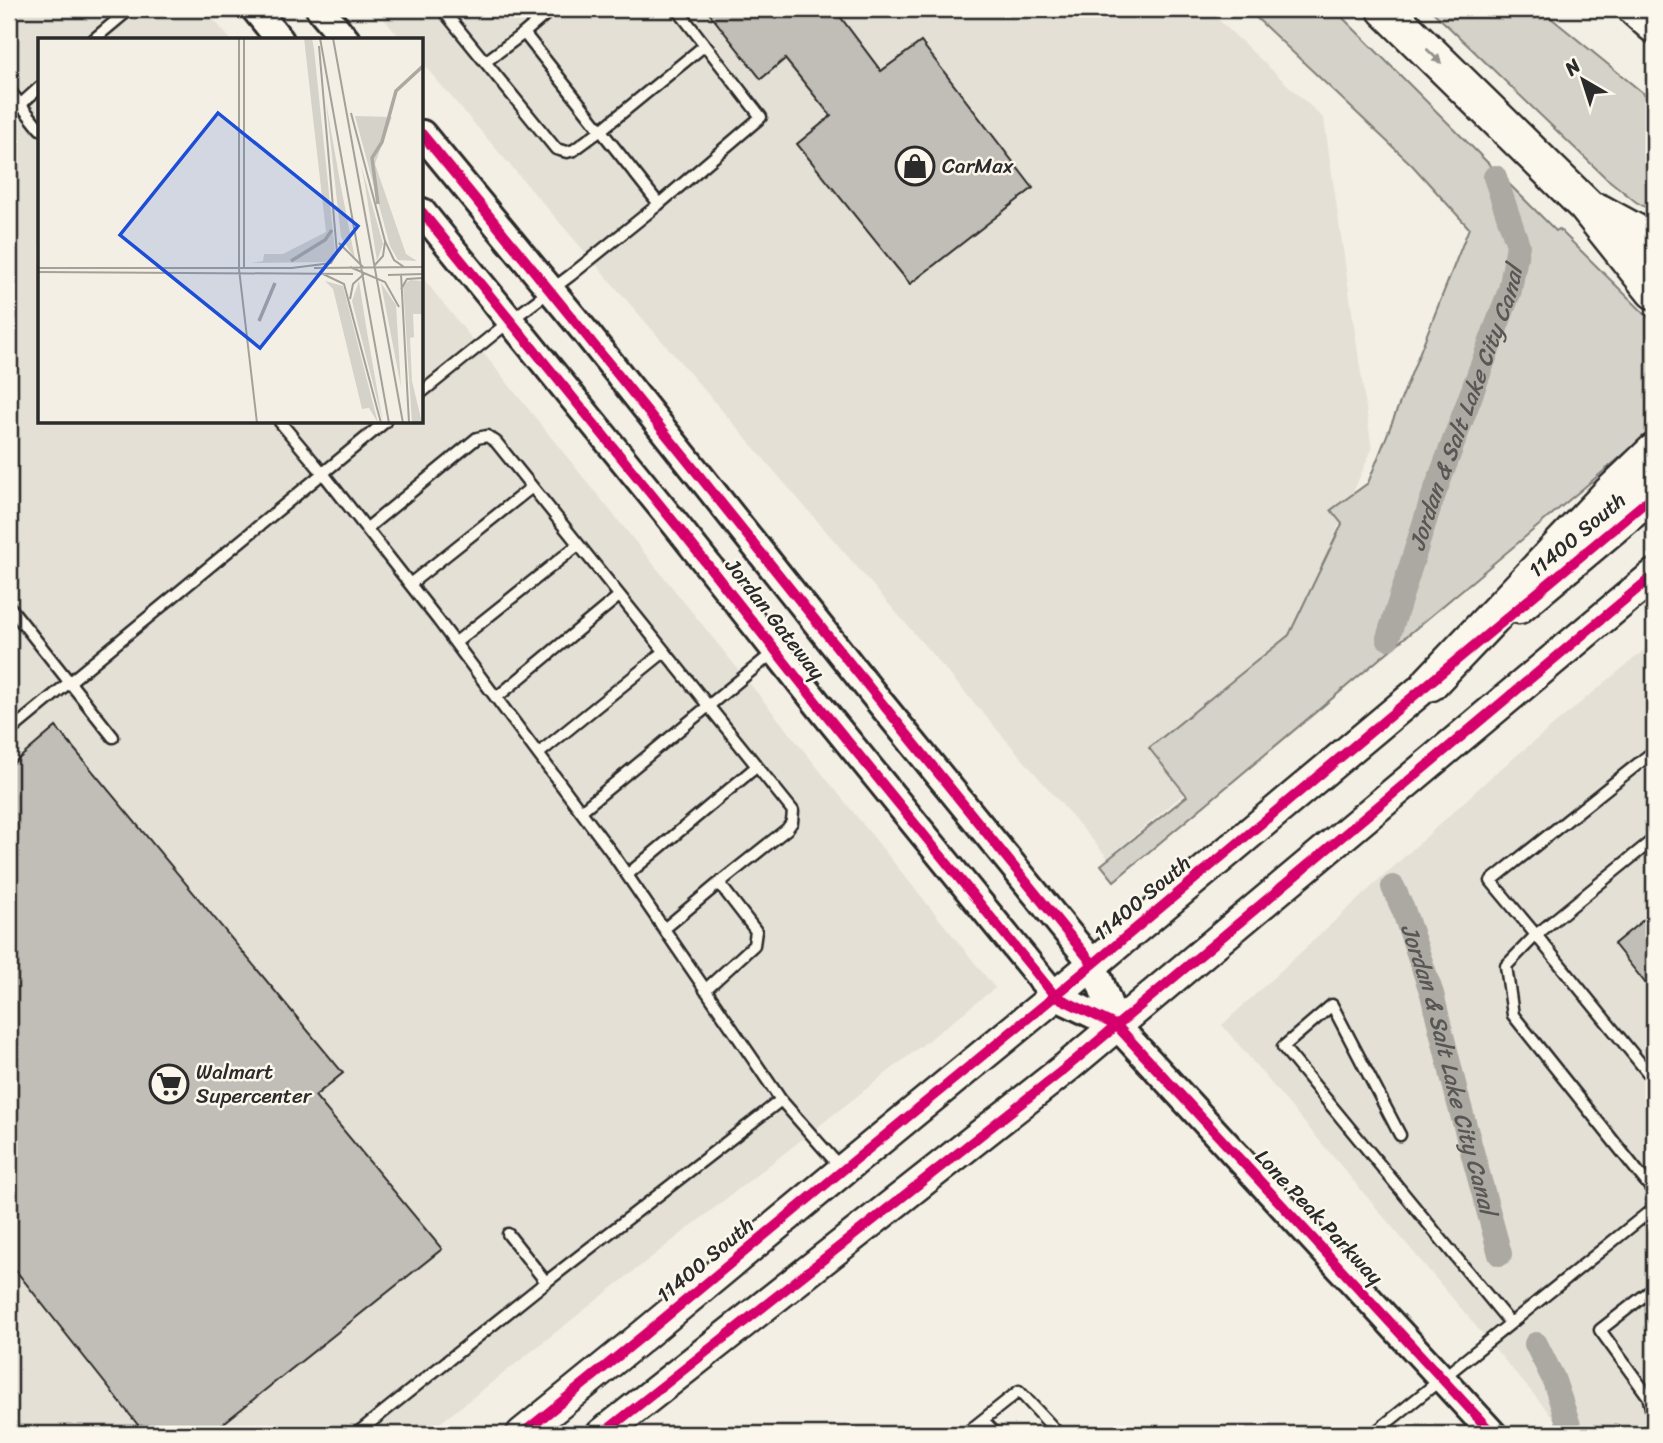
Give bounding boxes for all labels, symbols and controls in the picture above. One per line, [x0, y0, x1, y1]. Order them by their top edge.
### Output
inset map [38, 38, 424, 424]
north arrow [1548, 46, 1618, 116]
one-way arrow [1425, 48, 1442, 65]
text: N [1556, 50, 1589, 85]
shop icon: CarMax [894, 145, 936, 187]
place label: CarMax [942, 147, 1014, 185]
water label: Jordan & Salt Lake City Canal [1396, 257, 1535, 556]
street label: 11400 South [1519, 482, 1635, 588]
street label: Jordan Gateway [714, 549, 835, 689]
street label: 11400 South [1084, 845, 1200, 951]
water label: Jordan & Salt Lake City Canal [1389, 918, 1510, 1224]
place label: Walmart Supercenter [196, 1053, 313, 1115]
supermarket icon: Walmart Supercenter [148, 1063, 190, 1105]
street label: Lone Peak Parkway [1245, 1140, 1393, 1294]
street label: 11400 South [647, 1207, 763, 1313]

